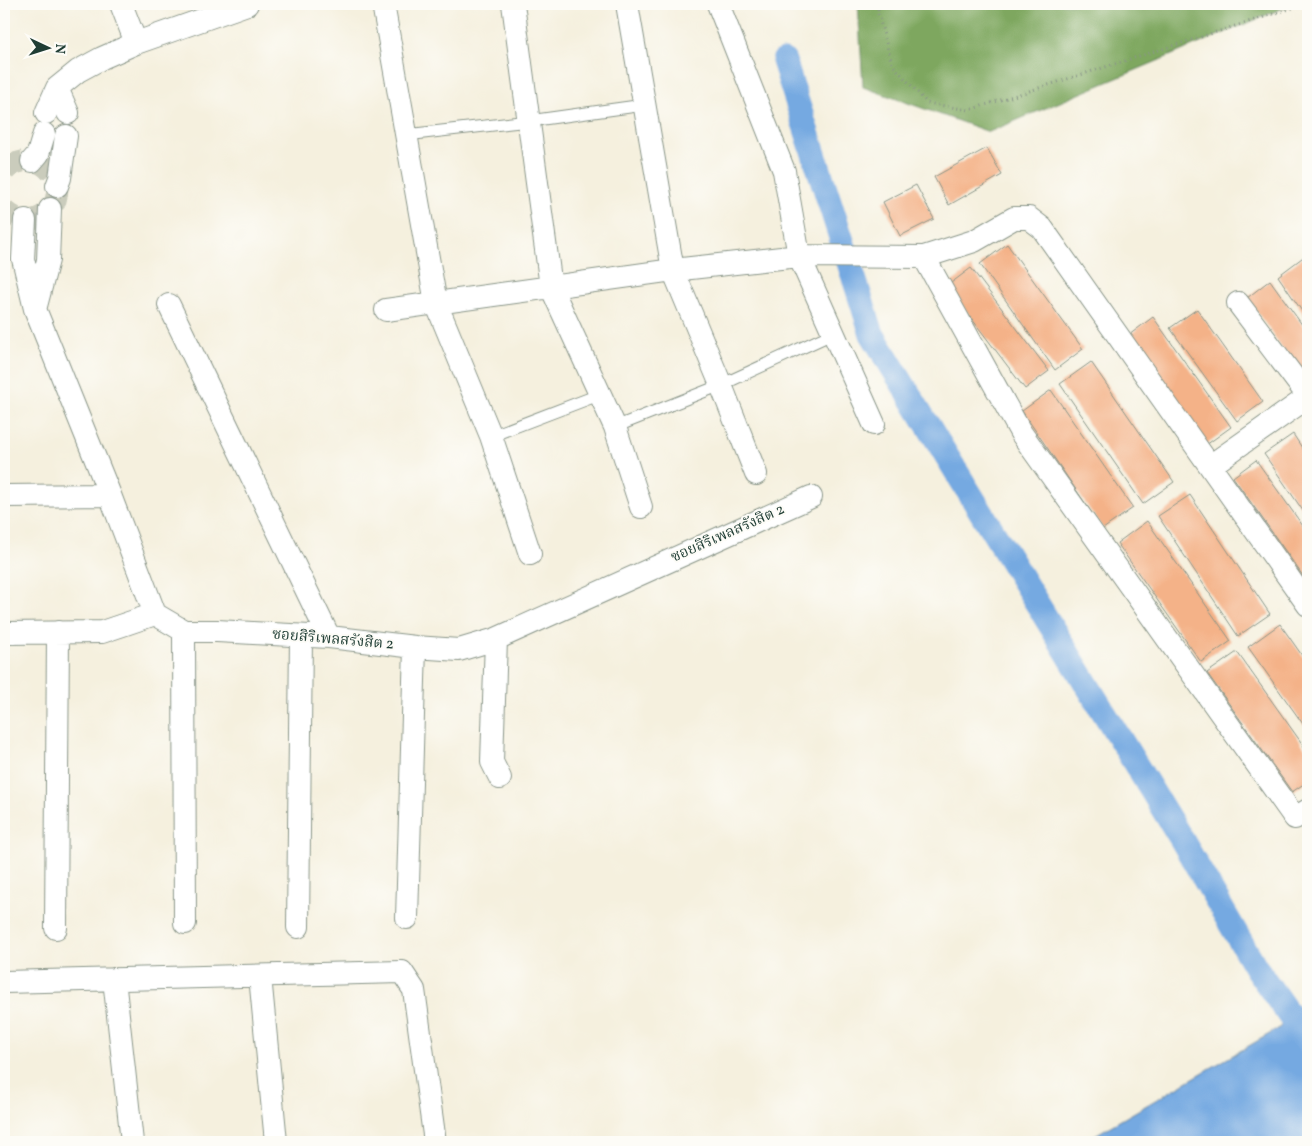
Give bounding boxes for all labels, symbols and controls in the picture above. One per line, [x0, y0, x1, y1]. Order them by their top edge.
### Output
north arrow [22, 22, 72, 72]
text: N [50, 43, 69, 55]
street label: ซอยสิริเพลสรังสิต 2 [668, 500, 788, 568]
street label: ซอยสิริเพลสรังสิต 2 [271, 624, 395, 656]

